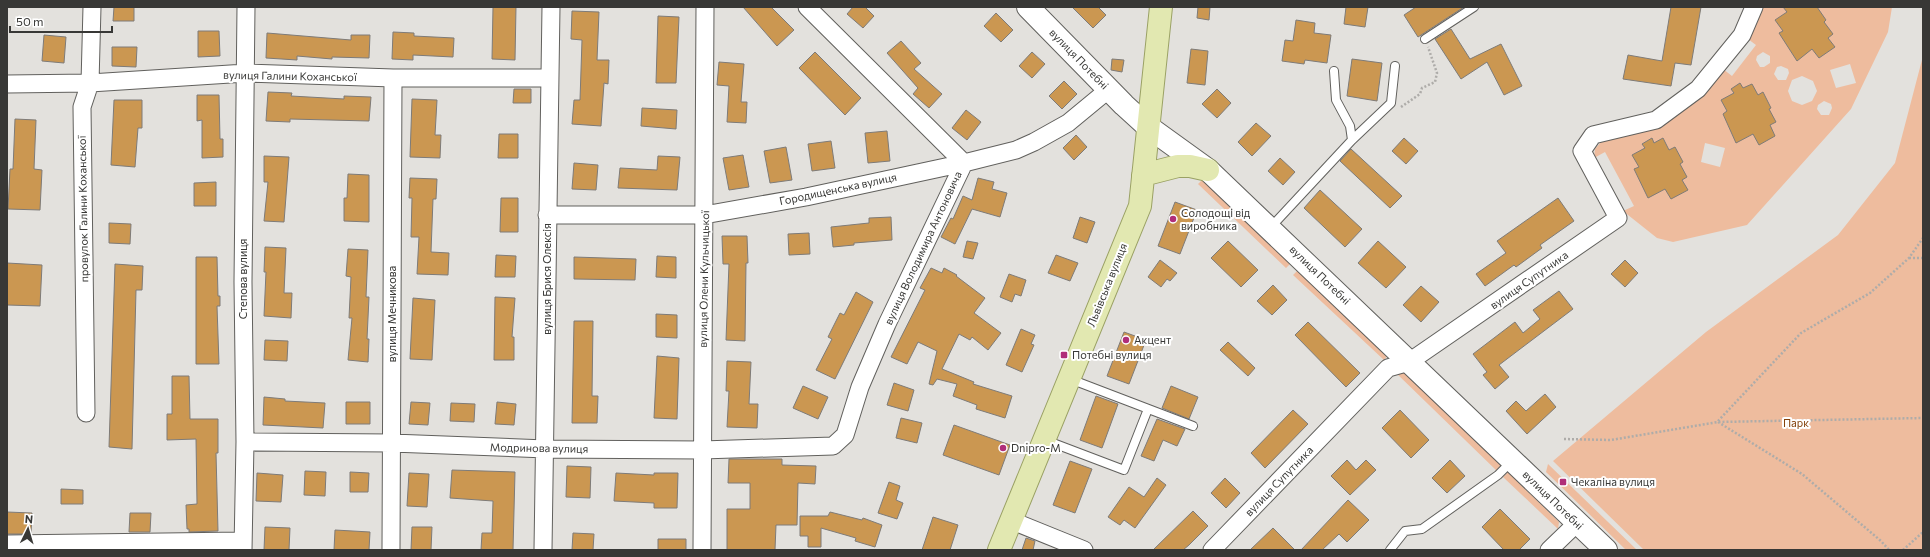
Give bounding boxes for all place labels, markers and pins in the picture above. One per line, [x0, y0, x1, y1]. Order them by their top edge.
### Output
place label: Солодощі від виробника [1181, 206, 1251, 232]
marker: Солодощі від виробника [1168, 214, 1178, 224]
place label: Акцент [1134, 333, 1171, 346]
marker: Акцент [1121, 335, 1131, 345]
place label: Потебні вулиця [1072, 348, 1151, 361]
marker: Потебні вулиця [1059, 350, 1069, 360]
place label: Dnipro-M [1011, 441, 1061, 454]
marker: Dnipro-M [998, 443, 1008, 453]
place label: Чекаліна вулиця [1571, 475, 1655, 488]
marker: Чекаліна вулиця [1558, 477, 1568, 487]

